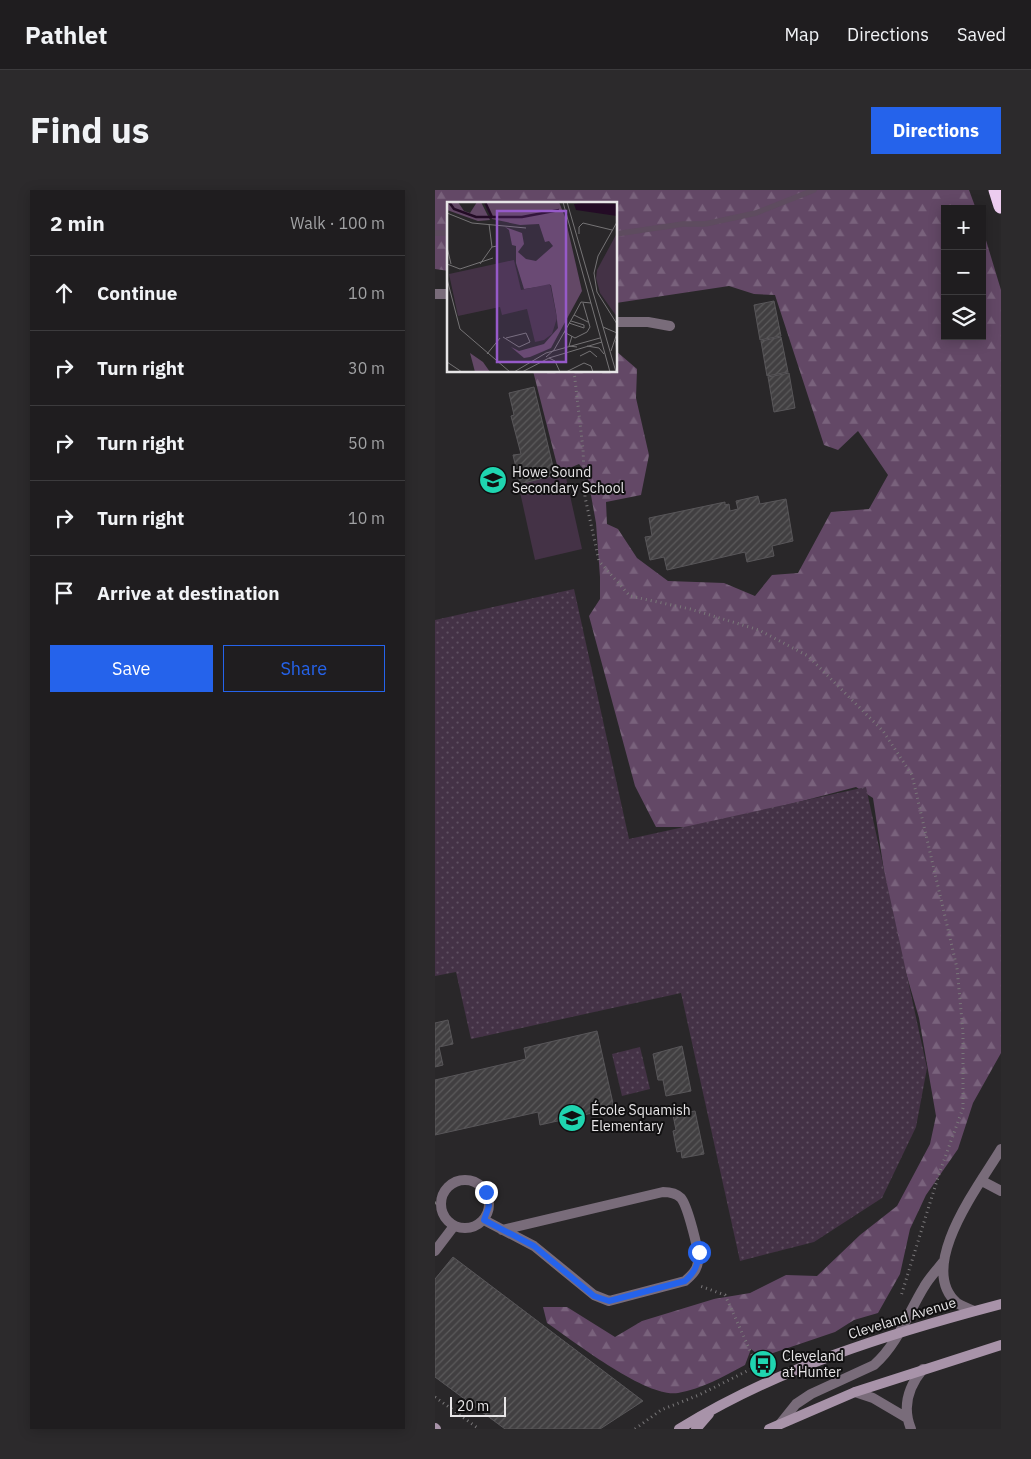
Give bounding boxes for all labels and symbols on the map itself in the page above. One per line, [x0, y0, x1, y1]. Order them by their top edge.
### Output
inset map [447, 202, 617, 372]
place label: Howe Sound Secondary School [512, 463, 625, 497]
school or university icon: Howe Sound Secondary School [478, 465, 508, 495]
place label: École Squamish Elementary [591, 1100, 691, 1135]
school or university icon: École Squamish Elementary [557, 1103, 587, 1133]
route end [475, 1181, 498, 1204]
route start [688, 1241, 711, 1264]
street label: Cleveland Avenue [846, 1293, 958, 1343]
place label: Cleveland at Hunter [782, 1347, 844, 1381]
bus stop icon: Cleveland at Hunter [748, 1349, 778, 1379]
scale bar [450, 1394, 506, 1417]

